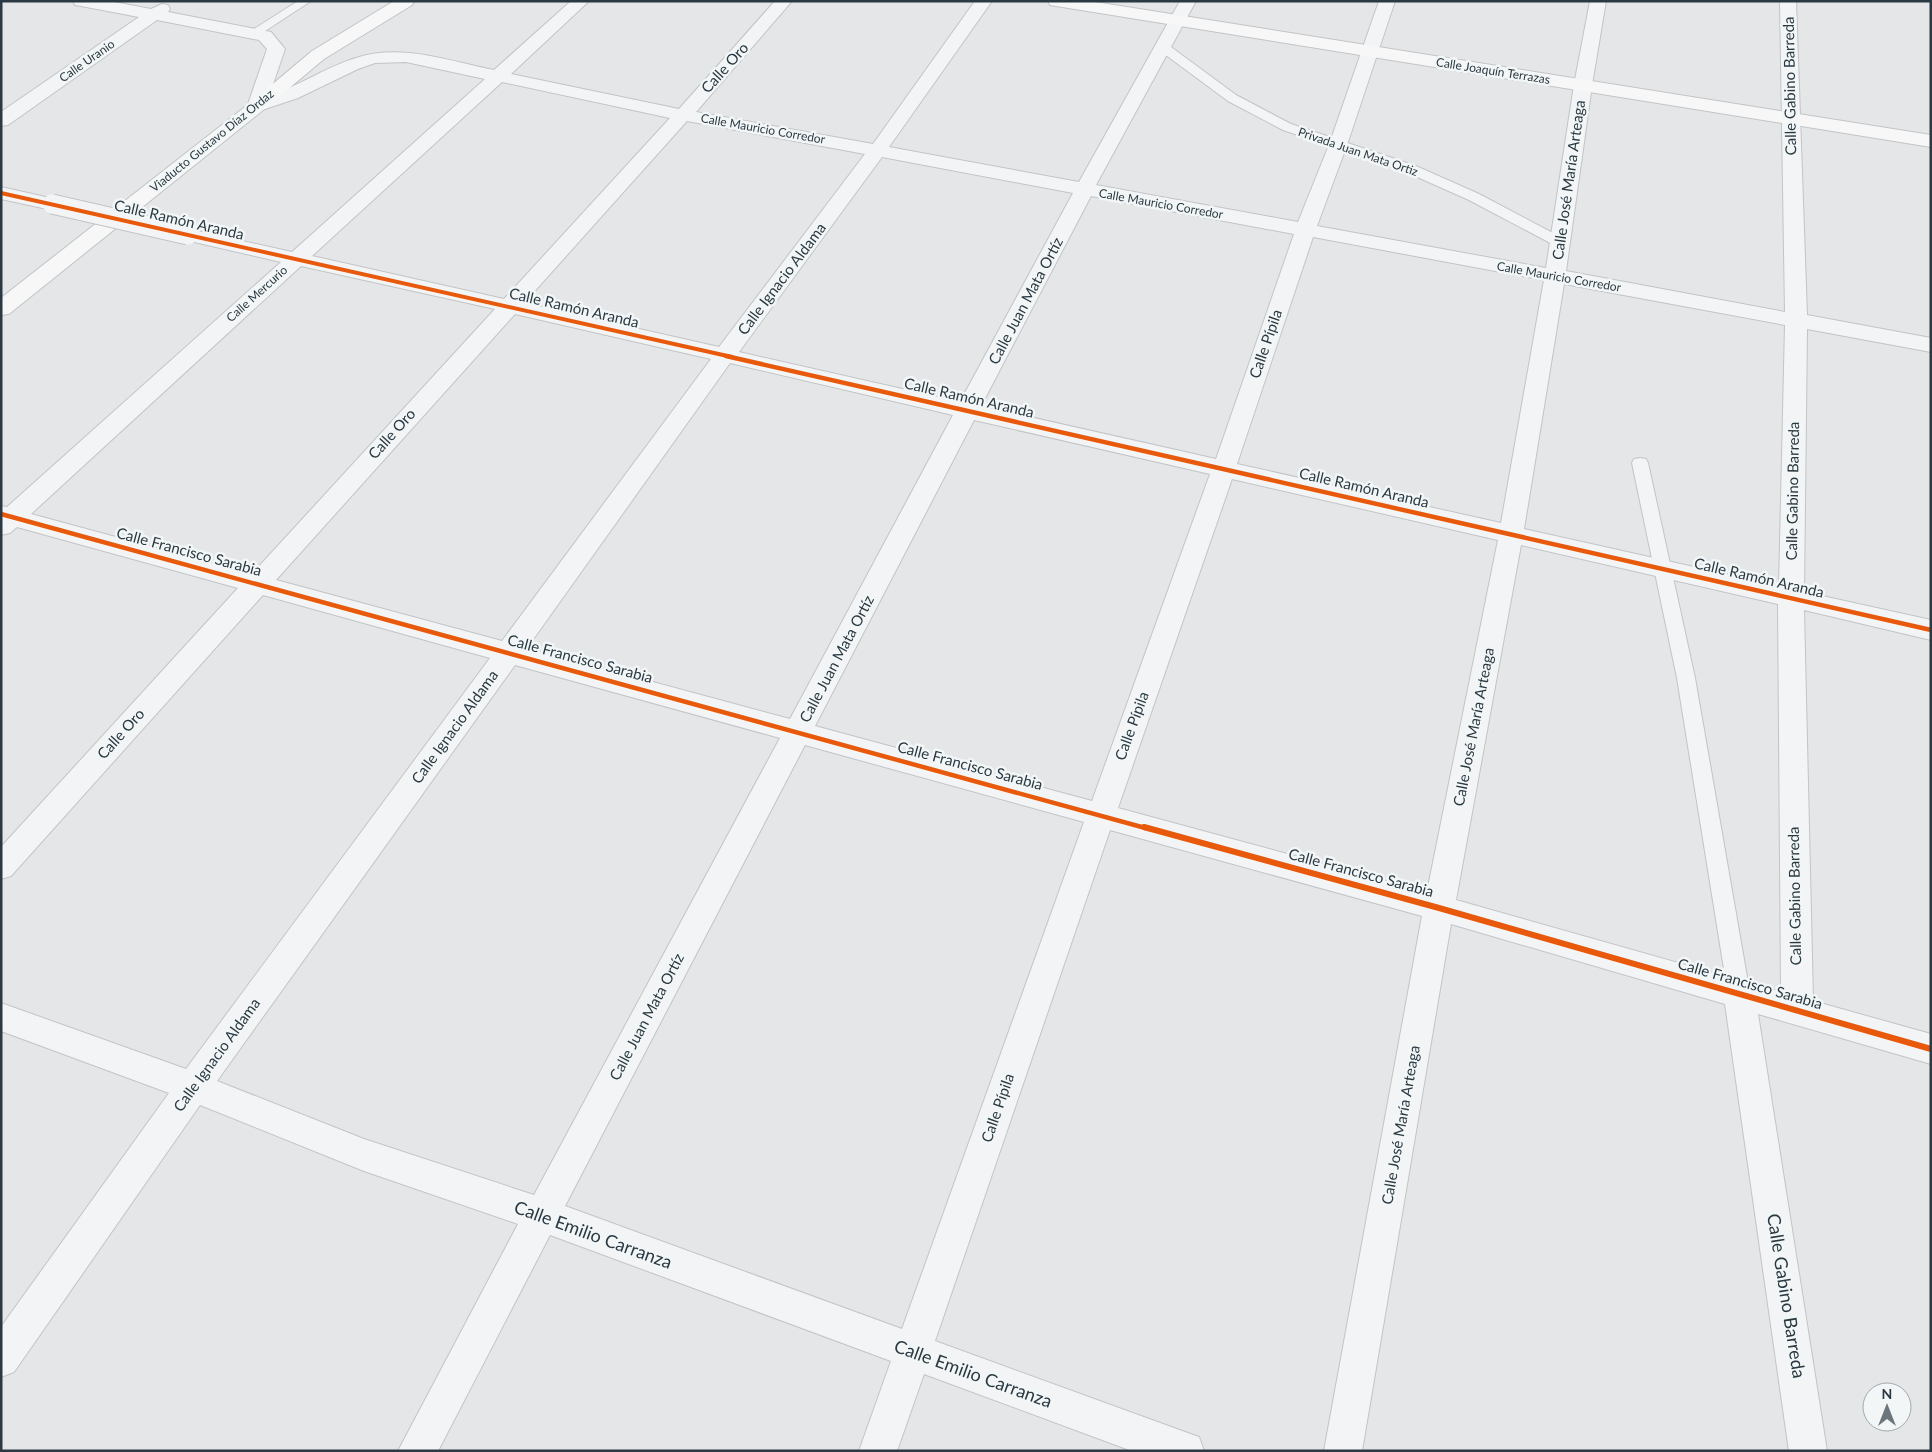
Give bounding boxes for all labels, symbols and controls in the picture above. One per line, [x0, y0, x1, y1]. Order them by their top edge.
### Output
street label: Calle Gabino Barreda [1779, 16, 1799, 156]
street label: Calle Uranio [56, 36, 118, 85]
street label: Calle Oro [697, 38, 752, 96]
street label: Calle Joaquín Terrazas [1435, 54, 1551, 87]
street label: Viaducto Gustavo Díaz Ordaz [147, 86, 277, 195]
street label: Calle José María Arteaga [1548, 99, 1588, 261]
street label: Calle Mauricio Corredor [700, 110, 827, 147]
street label: Privada Juan Mata Ortiz [1296, 124, 1421, 179]
street label: Calle Mauricio Corredor [1098, 185, 1225, 222]
street label: Calle Ramón Aranda [113, 195, 246, 243]
street label: Calle Ignacio Aldama [733, 219, 829, 338]
street label: Calle Juan Mata Ortíz [984, 234, 1066, 367]
street label: Calle Mauricio Corredor [1496, 258, 1623, 295]
street label: Calle Mercurio [223, 262, 290, 325]
street label: Calle Ramón Aranda [508, 283, 641, 331]
street label: Calle Pípila [1245, 307, 1285, 381]
street label: Calle Ramón Aranda [903, 373, 1036, 421]
street label: Calle Oro [364, 404, 419, 462]
street label: Calle Gabino Barreda [1782, 421, 1802, 561]
street label: Calle Ramón Aranda [1298, 463, 1431, 511]
street label: Calle Francisco Sarabia [115, 523, 264, 579]
street label: Calle Ramón Aranda [1693, 553, 1826, 601]
street label: Calle Juan Mata Ortíz [795, 592, 877, 725]
street label: Calle Francisco Sarabia [506, 630, 655, 686]
street label: Calle José María Arteaga [1449, 646, 1497, 808]
street label: Calle Ignacio Aldama [407, 666, 501, 787]
street label: Calle Pípila [1110, 689, 1152, 763]
street label: Calle Oro [93, 704, 148, 762]
street label: Calle Francisco Sarabia [896, 737, 1045, 793]
street label: Calle Gabino Barreda [1784, 826, 1804, 966]
street label: Calle Francisco Sarabia [1287, 844, 1436, 900]
street label: Calle Juan Mata Ortíz [605, 950, 687, 1083]
street label: Calle Francisco Sarabia [1676, 954, 1825, 1012]
street label: Calle Ignacio Aldama [169, 994, 263, 1115]
street label: Calle José María Arteaga [1377, 1044, 1423, 1206]
street label: Calle Pípila [977, 1071, 1017, 1145]
street label: Calle Emilio Carranza [511, 1195, 675, 1273]
street label: Calle Gabino Barreda [1763, 1212, 1811, 1380]
street label: Calle Emilio Carranza [891, 1334, 1055, 1412]
north arrow [1862, 1382, 1912, 1432]
text: N [1882, 1385, 1892, 1402]

